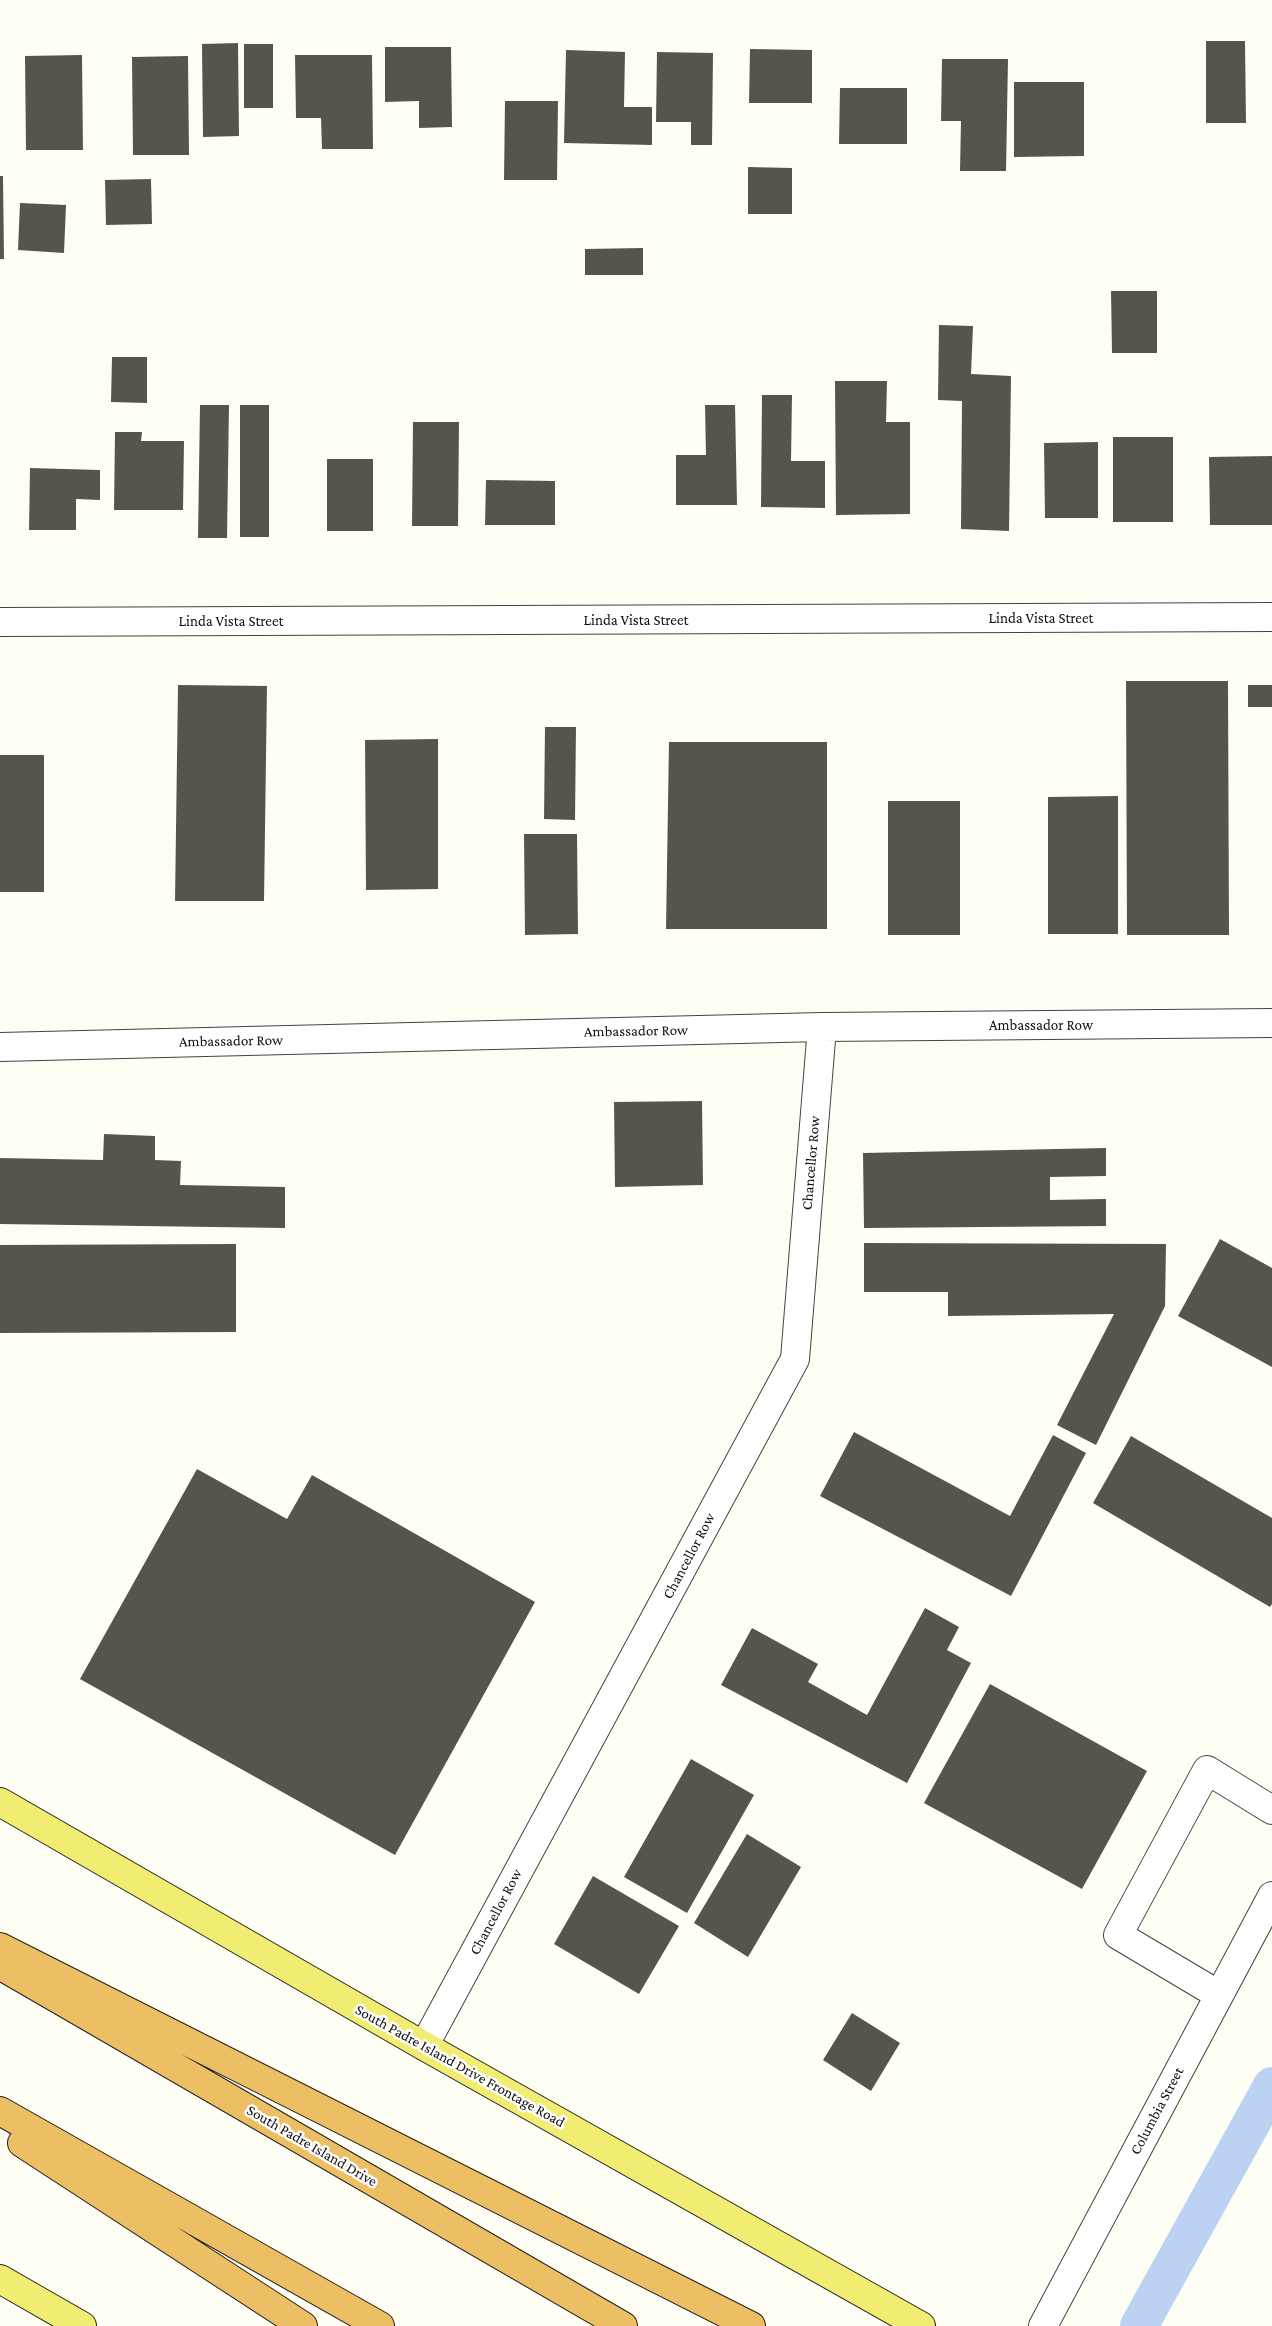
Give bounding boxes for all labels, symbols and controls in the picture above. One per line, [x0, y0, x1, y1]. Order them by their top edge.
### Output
street label: Linda Vista Street [988, 609, 1094, 627]
street label: Linda Vista Street [583, 611, 689, 629]
street label: Linda Vista Street [178, 612, 284, 630]
street label: Ambassador Row [989, 1016, 1093, 1034]
street label: Ambassador Row [584, 1021, 688, 1041]
street label: Ambassador Row [179, 1031, 283, 1051]
street label: Chancellor Row [798, 1115, 824, 1211]
street label: Chancellor Row [659, 1510, 719, 1602]
street label: Chancellor Row [466, 1866, 526, 1958]
street label: South Padre Island Drive Frontage Road [352, 2001, 568, 2131]
street label: Columbia Street [1126, 2064, 1188, 2158]
street label: South Padre Island Drive [244, 2101, 380, 2191]

